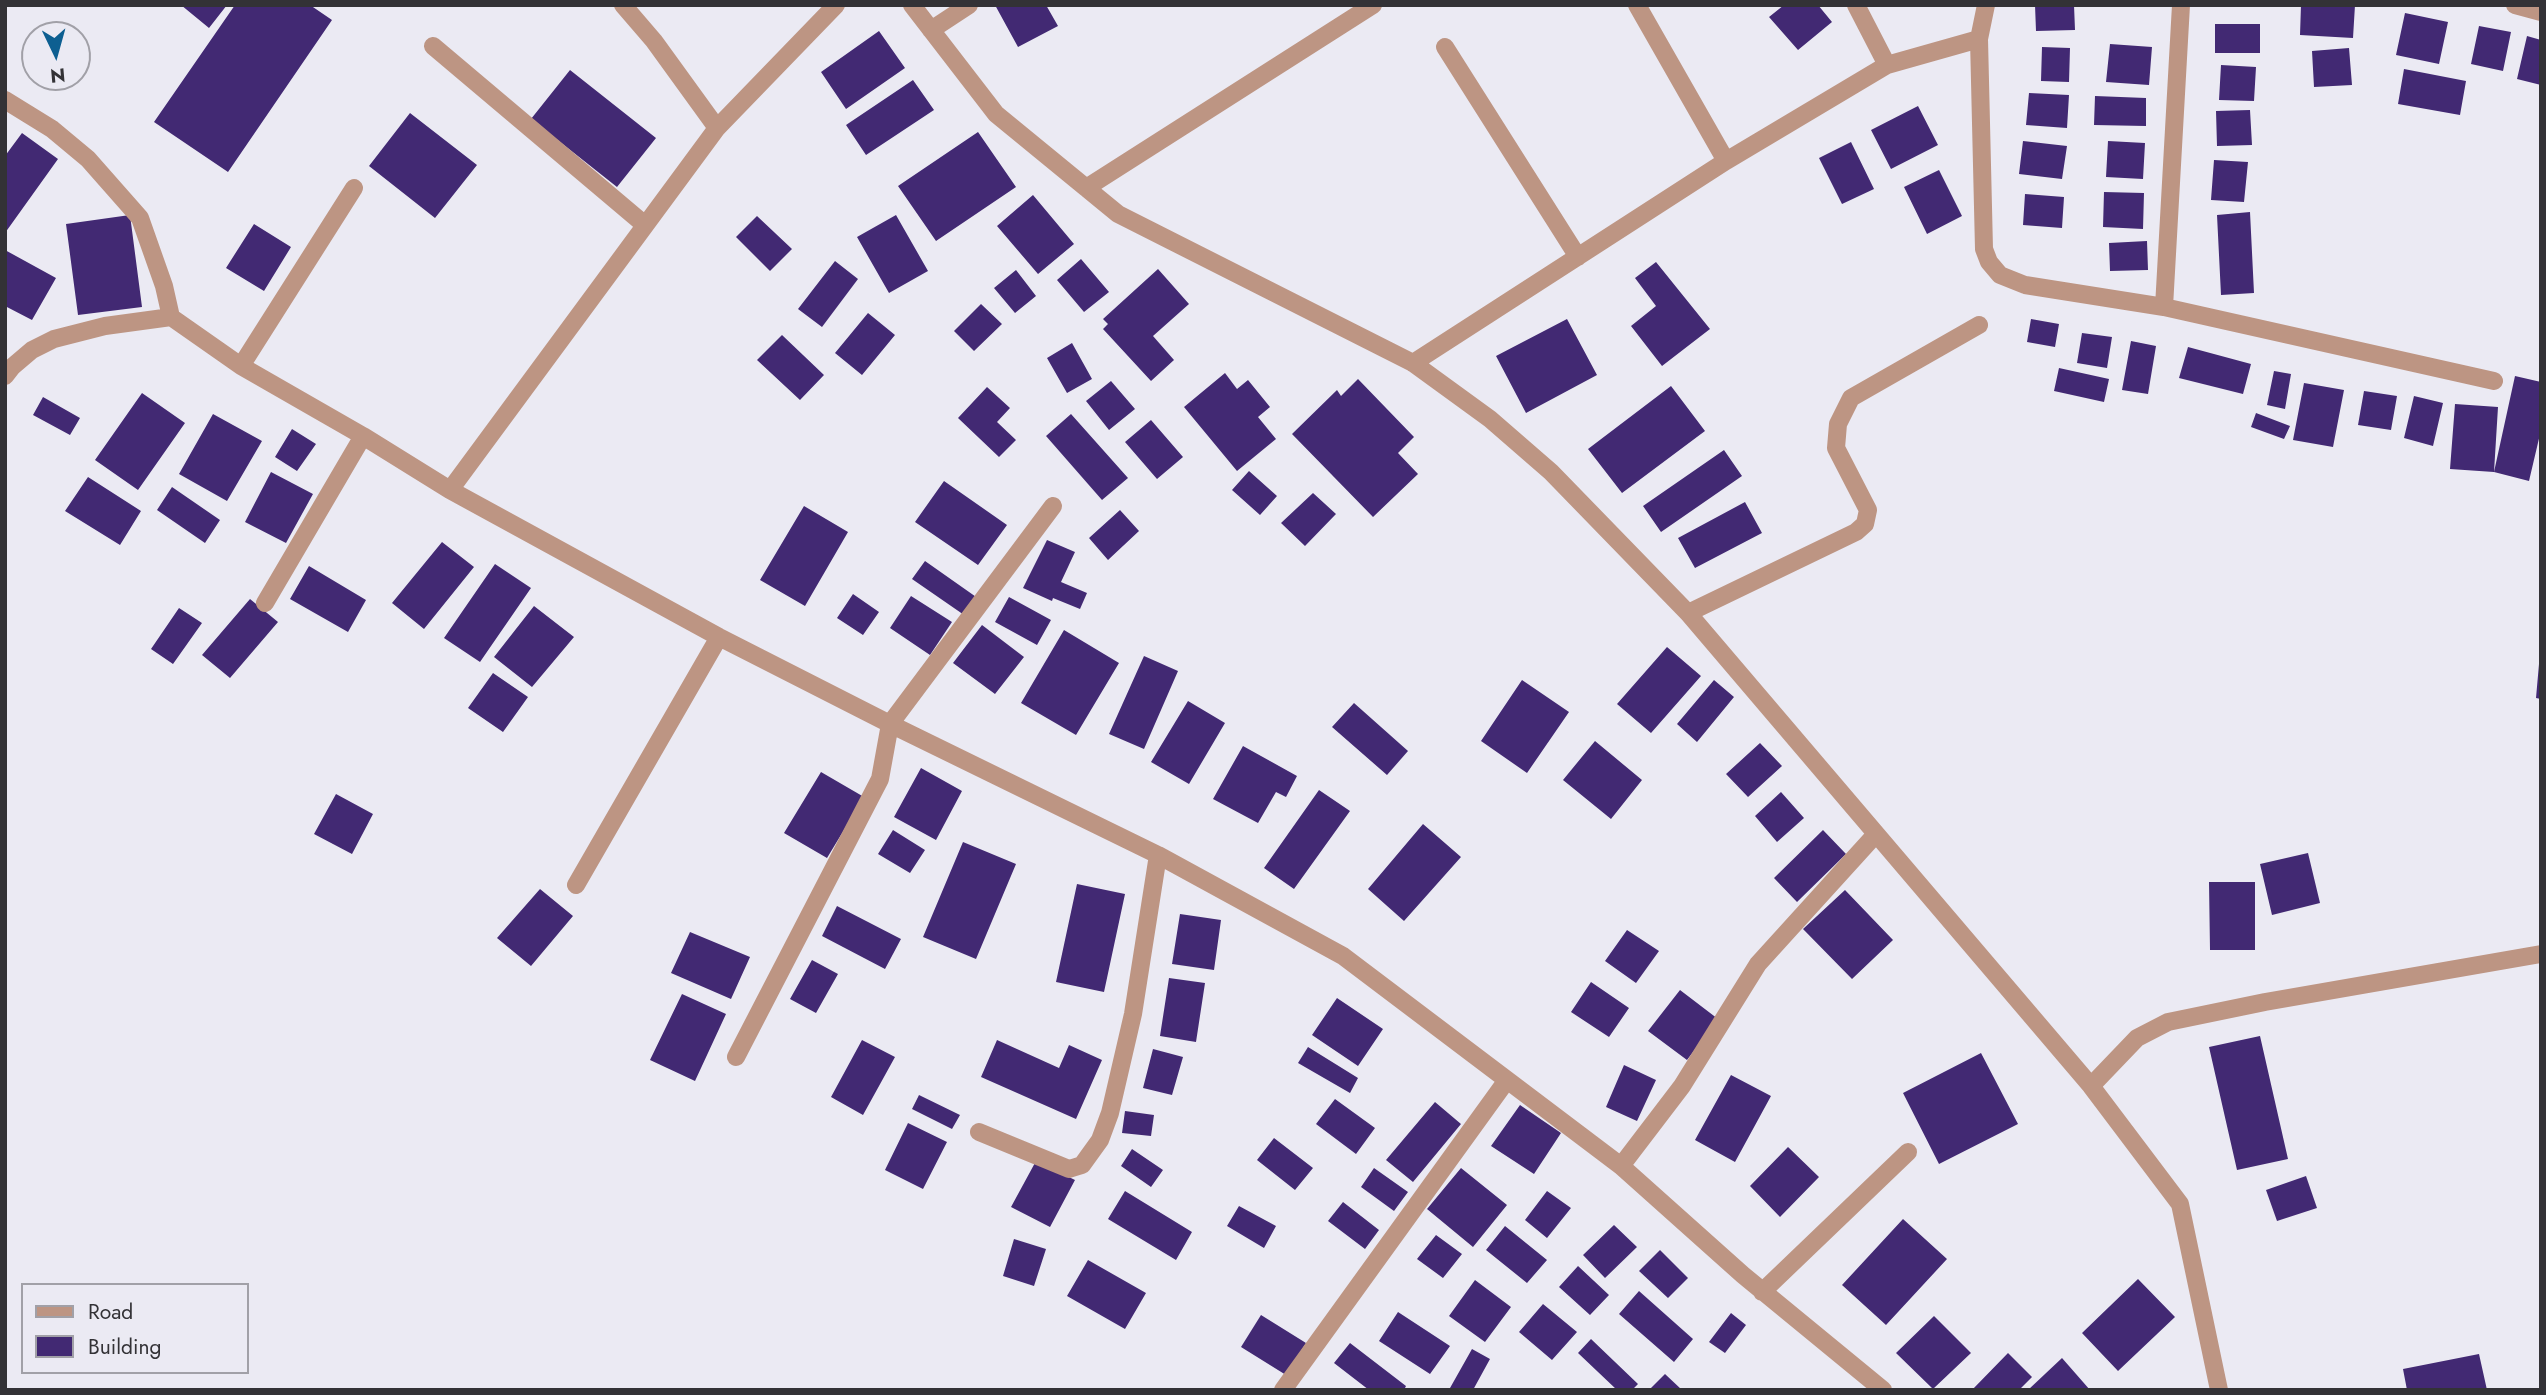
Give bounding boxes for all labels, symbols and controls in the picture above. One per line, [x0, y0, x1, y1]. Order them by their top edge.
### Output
north arrow [21, 21, 91, 91]
text: N [49, 61, 66, 90]
legend [21, 1283, 248, 1374]
text: Road [88, 1297, 133, 1327]
text: Building [88, 1332, 161, 1362]

